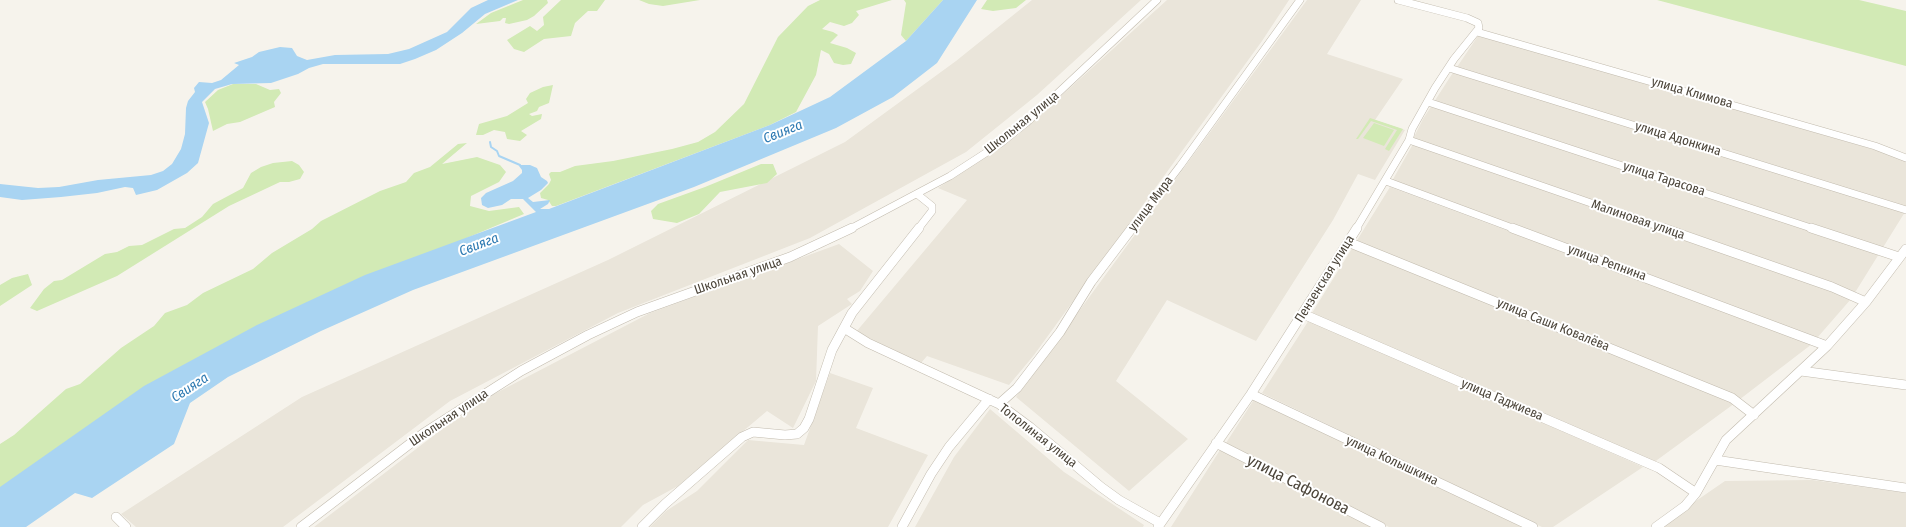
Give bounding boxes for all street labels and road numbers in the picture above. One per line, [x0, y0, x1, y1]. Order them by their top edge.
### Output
street label: улица Климова [1650, 74, 1734, 112]
street label: Школьная улица [982, 88, 1062, 158]
street label: улица Адонкина [1633, 119, 1723, 159]
street label: улица Тарасова [1621, 158, 1707, 200]
street label: улица Мира [1125, 173, 1177, 235]
street label: Малиновая улица [1589, 197, 1687, 243]
street label: Пензенская улица [1292, 232, 1358, 326]
street label: улица Репнина [1566, 242, 1648, 284]
street label: Школьная улица [692, 254, 784, 298]
street label: улица Саши Ковалёва [1494, 295, 1612, 355]
street label: улица Гаджиева [1459, 376, 1545, 424]
street label: Школьная улица [407, 386, 491, 450]
street label: Тополиная улица [996, 401, 1080, 471]
street label: улица Колышкина [1343, 433, 1441, 489]
street label: улица Сафонова [1244, 451, 1352, 519]

